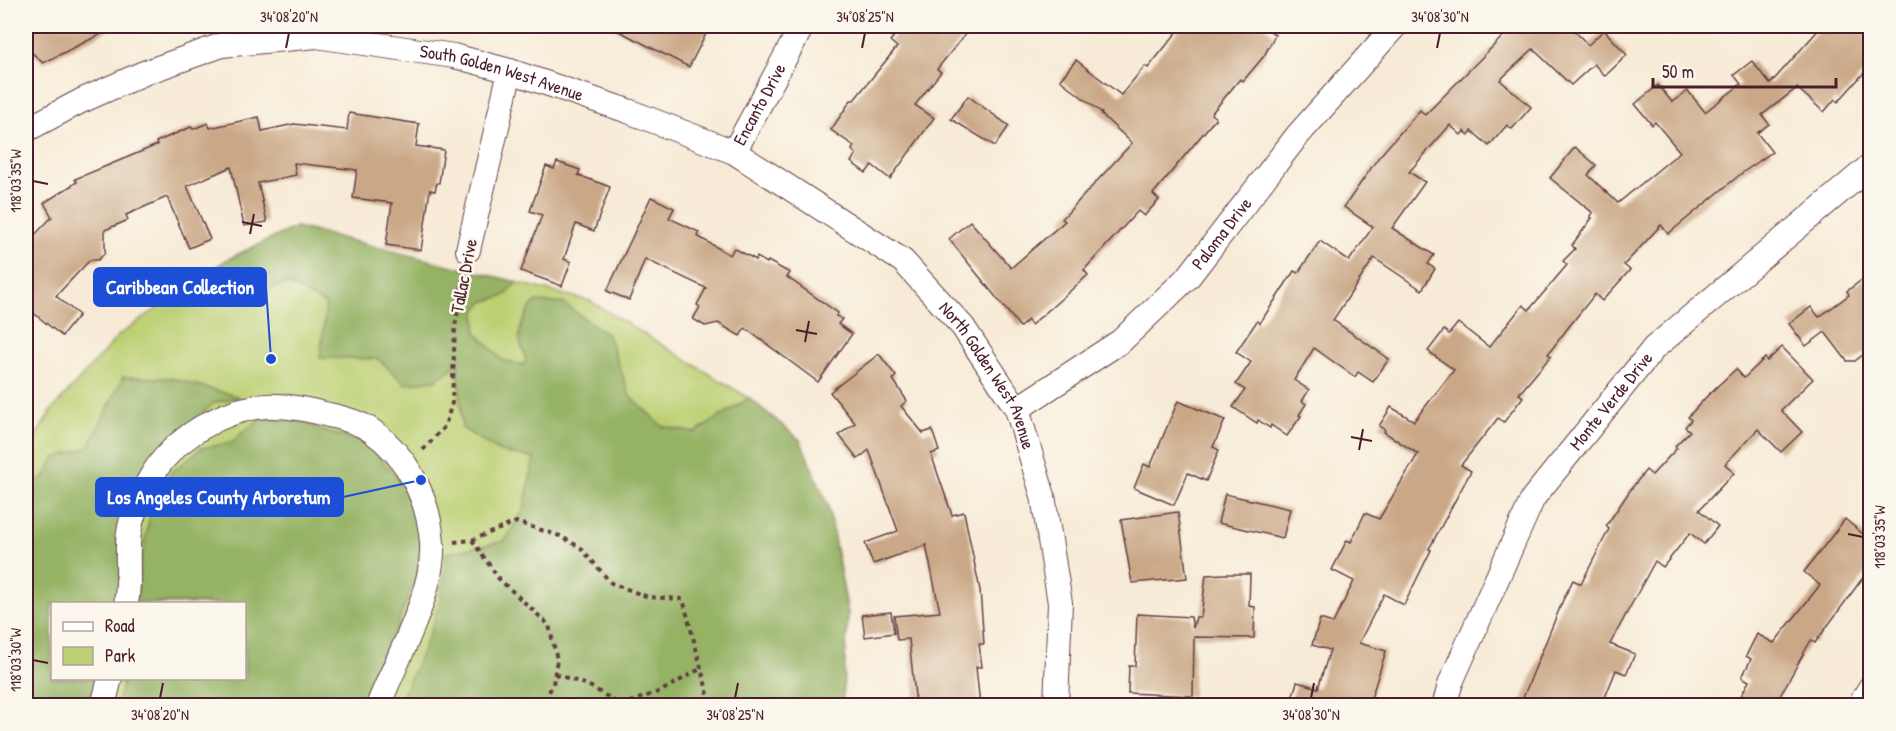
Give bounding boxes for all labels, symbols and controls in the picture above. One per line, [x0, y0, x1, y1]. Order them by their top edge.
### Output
text: 34°08'20"N [260, 6, 318, 27]
text: 34°08'25"N [836, 6, 894, 27]
text: 34°08'30"N [1411, 6, 1469, 27]
street label: South Golden West Avenue [418, 38, 587, 107]
scale bar [1653, 51, 1836, 89]
street label: Encanto Drive [727, 59, 792, 150]
text: 50 m [1662, 59, 1694, 84]
text: 118°03'35"W [5, 148, 26, 213]
street label: Paloma Drive [1185, 192, 1257, 275]
street label: Tallac Drive [444, 237, 483, 315]
callout: Caribbean Collection [94, 268, 266, 306]
text: Caribbean Collection [106, 273, 254, 300]
street label: North Golden West Avenue [934, 296, 1041, 452]
street label: Monte Verde Drive [1563, 346, 1658, 455]
callout: Los Angeles County Arboretum [96, 478, 343, 516]
text: Los Angeles County Arboretum [108, 483, 331, 511]
text: 118°03'35"W [1869, 504, 1890, 569]
legend [51, 602, 246, 680]
text: Road [105, 613, 135, 638]
text: 118°03'30"W [5, 627, 26, 692]
text: Park [105, 643, 136, 668]
text: 34°08'20"N [131, 704, 189, 725]
text: 34°08'25"N [706, 704, 764, 725]
text: 34°08'30"N [1282, 704, 1340, 725]

